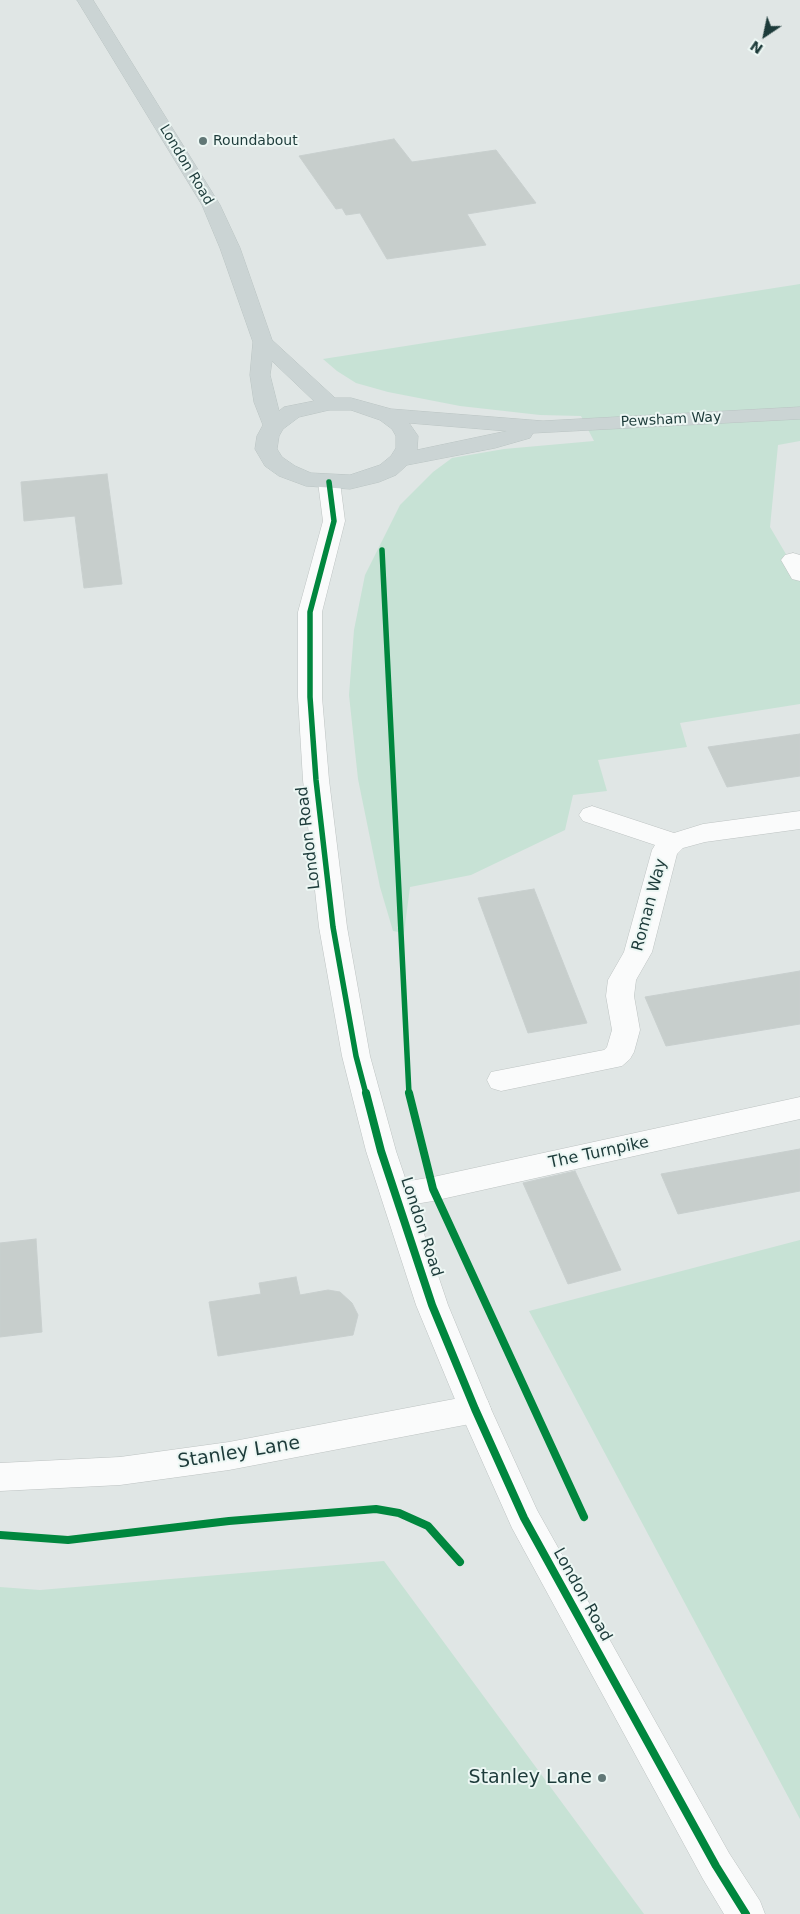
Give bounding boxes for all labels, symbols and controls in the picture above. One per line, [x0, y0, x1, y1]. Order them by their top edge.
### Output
north arrow [740, 10, 790, 60]
text: N [747, 38, 766, 57]
street label: London Road [155, 122, 217, 208]
place label: Roundabout [213, 133, 298, 149]
marker: Roundabout [197, 135, 209, 147]
street label: Pewsham Way [620, 409, 722, 431]
street label: London Road [293, 785, 325, 891]
street label: Roman Way [628, 857, 672, 953]
street label: The Turnpike [547, 1133, 651, 1173]
street label: London Road [396, 1175, 446, 1279]
street label: Stanley Lane [176, 1432, 302, 1474]
street label: London Road [548, 1545, 616, 1645]
place label: Stanley Lane [469, 1767, 592, 1789]
marker: Stanley Lane [596, 1772, 608, 1784]

